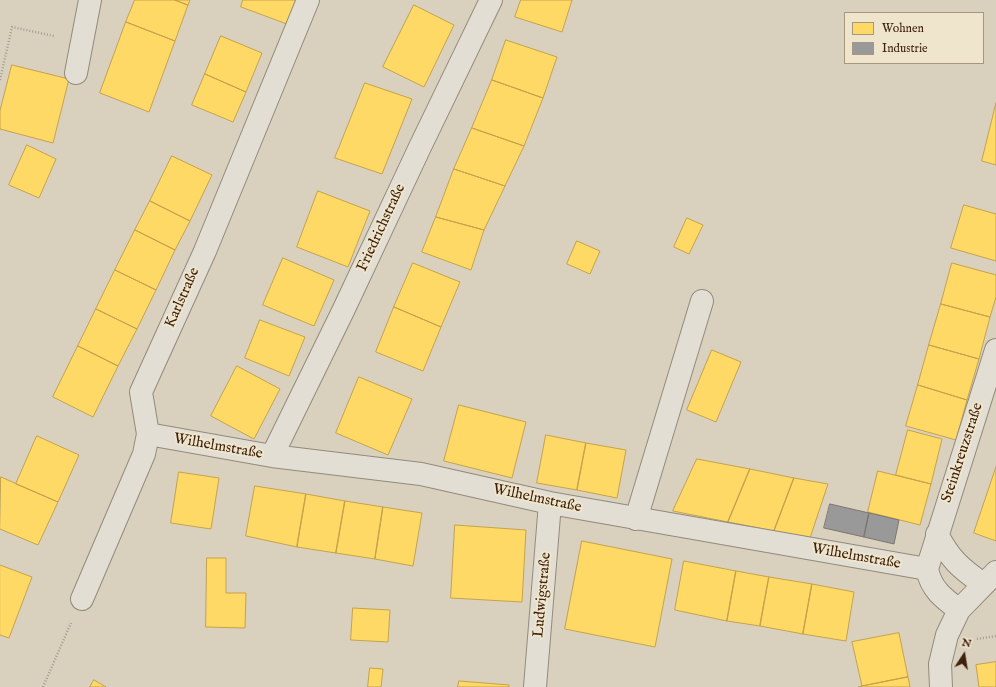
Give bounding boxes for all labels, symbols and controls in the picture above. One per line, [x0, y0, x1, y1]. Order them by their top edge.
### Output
legend [844, 12, 984, 64]
text: Wohnen [882, 21, 924, 36]
text: Industrie [882, 41, 928, 56]
street label: Friedrichstraße [354, 181, 410, 275]
street label: Karlstraße [162, 265, 204, 331]
street label: Steinkreuzstraße [938, 401, 988, 505]
street label: Wilhelmstraße [172, 430, 264, 464]
street label: Wilhelmstraße [491, 481, 583, 517]
street label: Wilhelmstraße [810, 540, 902, 574]
street label: Ludwigstraße [530, 552, 556, 638]
north arrow [944, 635, 984, 675]
text: N [960, 635, 973, 651]

